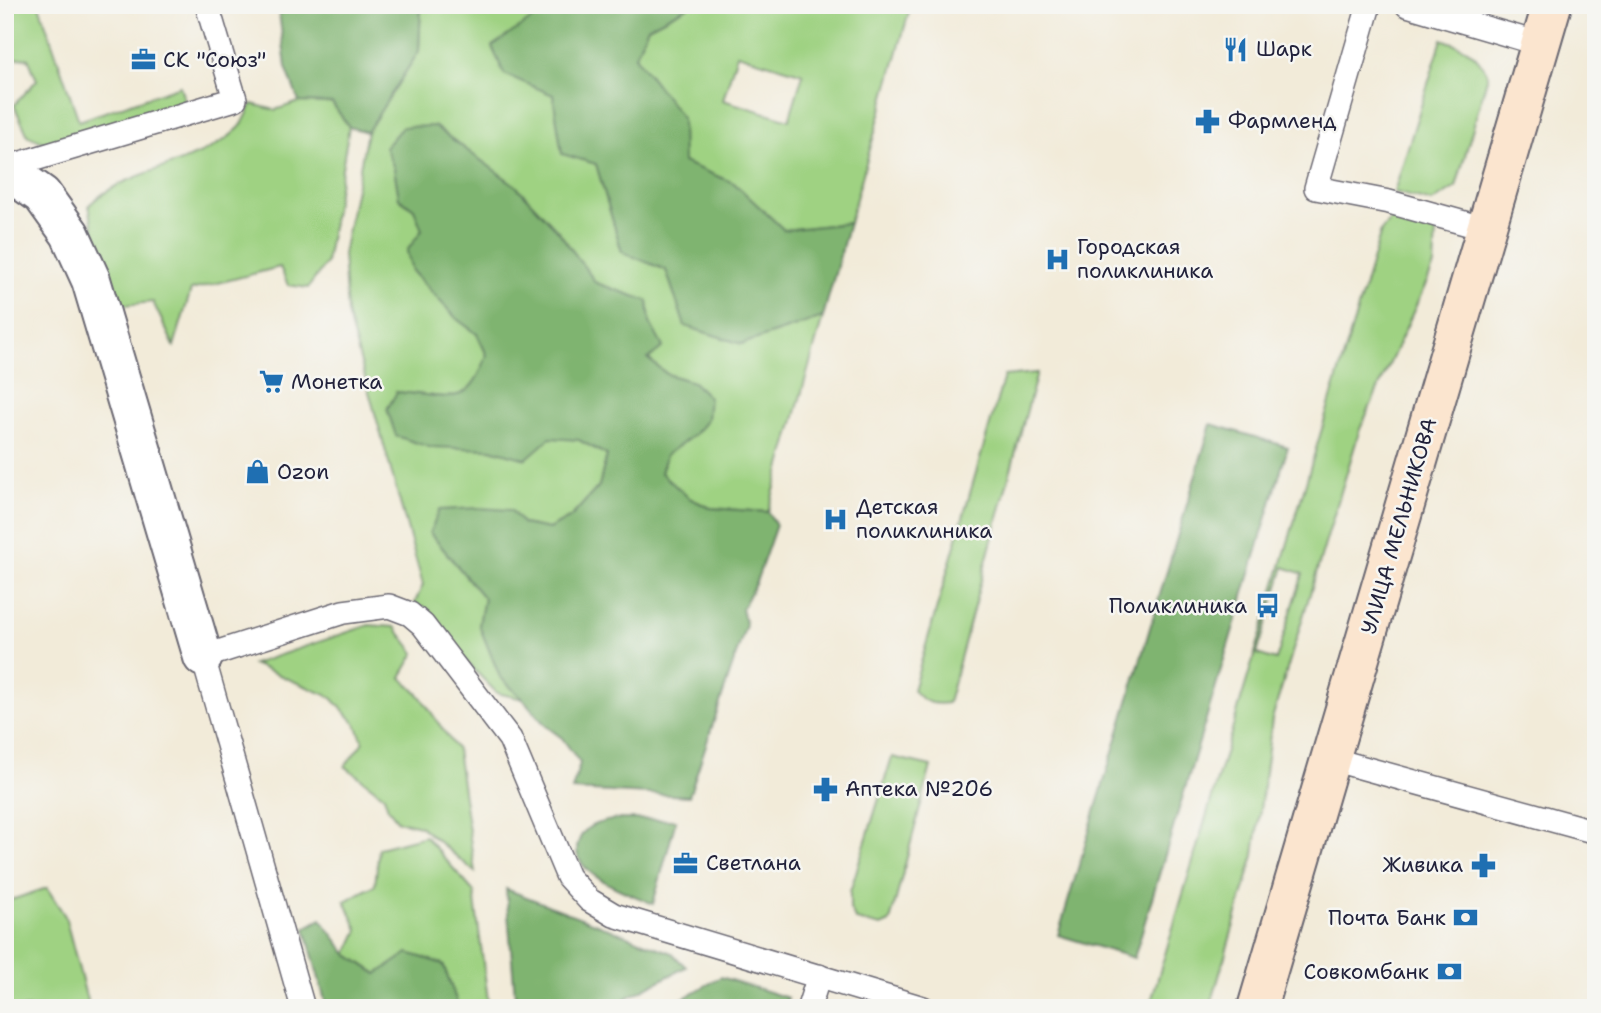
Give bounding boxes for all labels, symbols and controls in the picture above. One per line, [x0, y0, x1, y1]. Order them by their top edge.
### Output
restaurant icon: Шарк [1222, 35, 1250, 63]
place label: Шарк [1256, 35, 1312, 63]
office icon: СК "Союз" [129, 46, 157, 74]
place label: СК "Союз" [163, 46, 266, 74]
pharmacy icon: Фармленд [1194, 107, 1222, 135]
place label: Фармленд [1228, 107, 1337, 135]
place label: Городская поликлиника [1077, 233, 1213, 285]
hospital icon: Городская поликлиника [1043, 245, 1071, 273]
supermarket icon: Монетка [257, 368, 285, 396]
place label: Монетка [291, 368, 382, 396]
street label: УЛИЦА МЕЛЬНИКОВА [1355, 414, 1443, 638]
shop icon: Ozon [243, 458, 271, 486]
place label: Ozon [277, 458, 329, 486]
place label: Детская поликлиника [856, 493, 992, 545]
hospital icon: Детская поликлиника [822, 505, 850, 533]
place label: Поликлиника [1109, 592, 1247, 620]
bus stop icon: Поликлиника [1253, 592, 1281, 620]
pharmacy icon: Аптека №206 [811, 775, 839, 803]
place label: Аптека №206 [845, 775, 993, 803]
office icon: Светлана [672, 849, 700, 877]
place label: Светлана [706, 849, 801, 877]
place label: Живика [1383, 851, 1463, 879]
pharmacy icon: Живика [1469, 851, 1497, 879]
place label: Почта Банк [1328, 904, 1446, 932]
bank icon: Почта Банк [1452, 904, 1480, 932]
place label: Совкомбанк [1304, 958, 1429, 986]
bank icon: Совкомбанк [1435, 958, 1463, 986]

